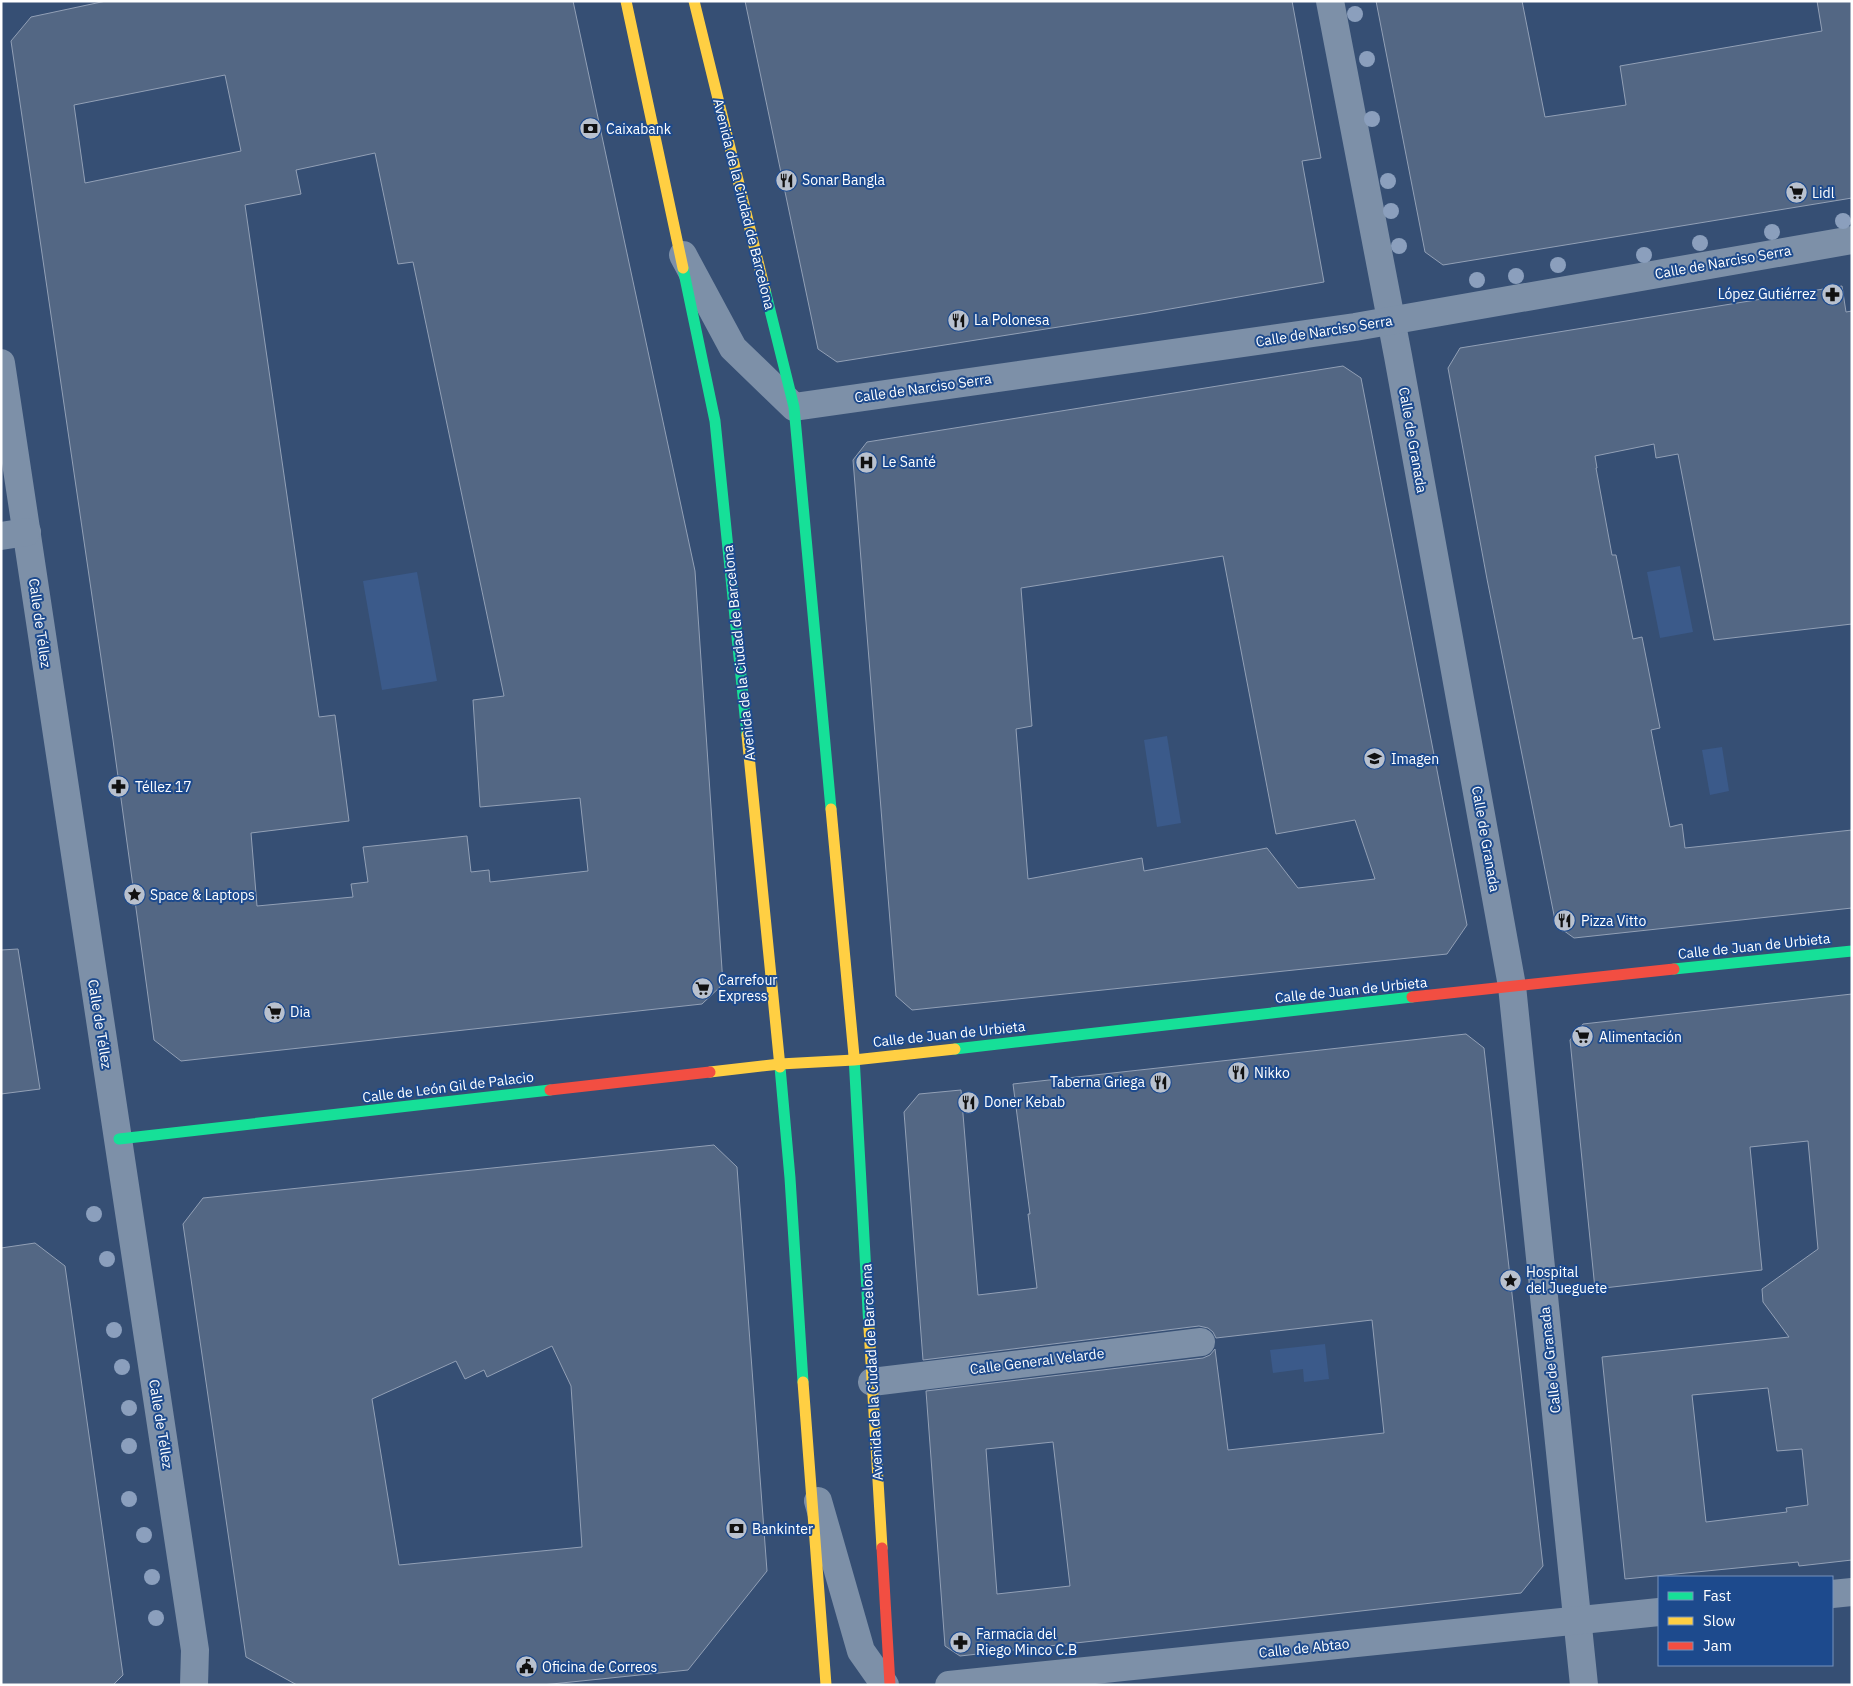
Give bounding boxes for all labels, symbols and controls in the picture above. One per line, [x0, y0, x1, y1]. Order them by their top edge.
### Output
street label: Avenida de la Ciudad de Barcelona [709, 97, 779, 312]
bank icon: Caixabank [578, 117, 602, 141]
place label: Caixabank [606, 120, 672, 138]
restaurant icon: Sonar Bangla [774, 168, 798, 192]
place label: Sonar Bangla [802, 171, 886, 189]
supermarket icon: Lidl [1784, 181, 1808, 205]
place label: Lidl [1812, 184, 1835, 202]
street label: Calle de Narciso Serra [1653, 241, 1793, 283]
pharmacy icon: López Gutiérrez [1820, 282, 1844, 306]
place label: López Gutiérrez [1718, 285, 1816, 303]
restaurant icon: La Polonesa [946, 308, 970, 332]
place label: La Polonesa [974, 311, 1050, 329]
street label: Calle de Narciso Serra [1254, 311, 1394, 351]
street label: Calle de Narciso Serra [853, 369, 993, 407]
street label: Calle de Granada [1395, 386, 1431, 495]
hospital icon: Le Santé [854, 450, 878, 474]
place label: Le Santé [882, 453, 936, 471]
street label: Avenida de la Ciudad de Barcelona [719, 544, 759, 762]
street label: Calle de Téllez [25, 577, 55, 669]
school or university icon: Imagen [1363, 747, 1387, 771]
place label: Imagen [1391, 750, 1439, 768]
pharmacy icon: Téllez 17 [107, 775, 131, 799]
place label: Téllez 17 [135, 778, 192, 796]
street label: Calle de Granada [1468, 785, 1504, 894]
place icon: Space & Laptops [122, 883, 146, 907]
place label: Space & Laptops [150, 886, 255, 904]
restaurant icon: Pizza Vitto [1553, 909, 1577, 933]
place label: Pizza Vitto [1581, 912, 1646, 930]
street label: Calle de Juan de Urbieta [1677, 929, 1832, 963]
place label: Carrefour Express [718, 971, 777, 1005]
street label: Calle de Juan de Urbieta [1274, 973, 1429, 1007]
supermarket icon: Carrefour Express [690, 976, 714, 1000]
street label: Calle de Téllez [84, 978, 116, 1070]
supermarket icon: Dia [262, 1000, 286, 1024]
place label: Dia [290, 1003, 311, 1021]
street label: Calle de Juan de Urbieta [872, 1017, 1027, 1051]
supermarket icon: Alimentación [1571, 1025, 1595, 1049]
place label: Alimentación [1599, 1028, 1682, 1046]
restaurant icon: Nikko [1226, 1061, 1250, 1085]
place label: Nikko [1254, 1064, 1290, 1082]
street label: Calle de León Gil de Palacio [361, 1068, 535, 1106]
restaurant icon: Taberna Griega [1149, 1070, 1173, 1094]
place label: Taberna Griega [1050, 1073, 1146, 1091]
restaurant icon: Doner Kebab [956, 1090, 980, 1114]
place label: Doner Kebab [984, 1093, 1065, 1111]
street label: Avenida de la Ciudad de Barcelona [857, 1263, 887, 1481]
place label: Hospital del Jueguete [1526, 1263, 1608, 1297]
place icon: Hospital del Jueguete [1498, 1268, 1522, 1292]
street label: Calle de Granada [1535, 1305, 1565, 1414]
street label: Calle General Velarde [969, 1344, 1106, 1378]
street label: Calle de Téllez [145, 1378, 177, 1470]
bank icon: Bankinter [724, 1517, 748, 1541]
place label: Bankinter [752, 1520, 813, 1538]
legend [1658, 1576, 1833, 1666]
text: Fast [1703, 1586, 1731, 1605]
text: Slow [1703, 1611, 1736, 1630]
place label: Farmacia del Riego Minco C.B [976, 1625, 1077, 1659]
pharmacy icon: Farmacia del Riego Minco C.B [948, 1630, 972, 1654]
street label: Calle de Abtao [1258, 1634, 1350, 1662]
text: Jam [1703, 1636, 1732, 1655]
public building icon: Oficina de Correos [514, 1655, 538, 1679]
place label: Oficina de Correos [542, 1658, 657, 1676]

